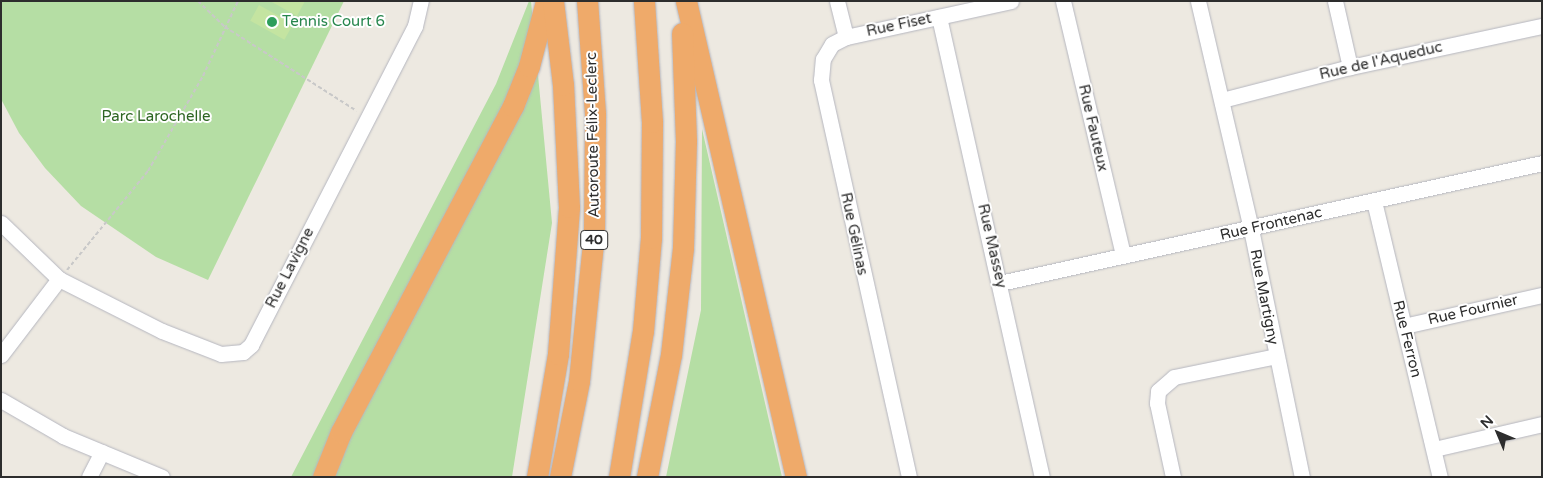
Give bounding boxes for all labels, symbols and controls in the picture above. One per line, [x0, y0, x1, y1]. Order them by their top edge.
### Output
street label: Rue Fiset [865, 9, 933, 41]
place label: Tennis Court 6 [282, 13, 385, 31]
marker: Tennis Court 6 [266, 16, 278, 28]
street label: Rue de l'Aqueduc [1318, 38, 1444, 84]
street label: Autoroute Félix-Leclerc [583, 52, 603, 218]
street label: Rue Fauteux [1074, 83, 1112, 173]
park label: Parc Larochelle [102, 108, 210, 126]
street label: Rue Gélinas [836, 191, 872, 277]
street label: Rue Massey [974, 202, 1010, 290]
street label: Rue Frontenac [1218, 204, 1324, 244]
street label: Rue Lavigne [262, 225, 318, 311]
road number: 40 [579, 228, 609, 252]
street label: Rue Martigny [1246, 248, 1282, 346]
street label: Rue Fournier [1426, 291, 1520, 329]
street label: Rue Ferron [1389, 299, 1425, 379]
north arrow [1473, 408, 1523, 458]
text: N [1477, 412, 1497, 432]

